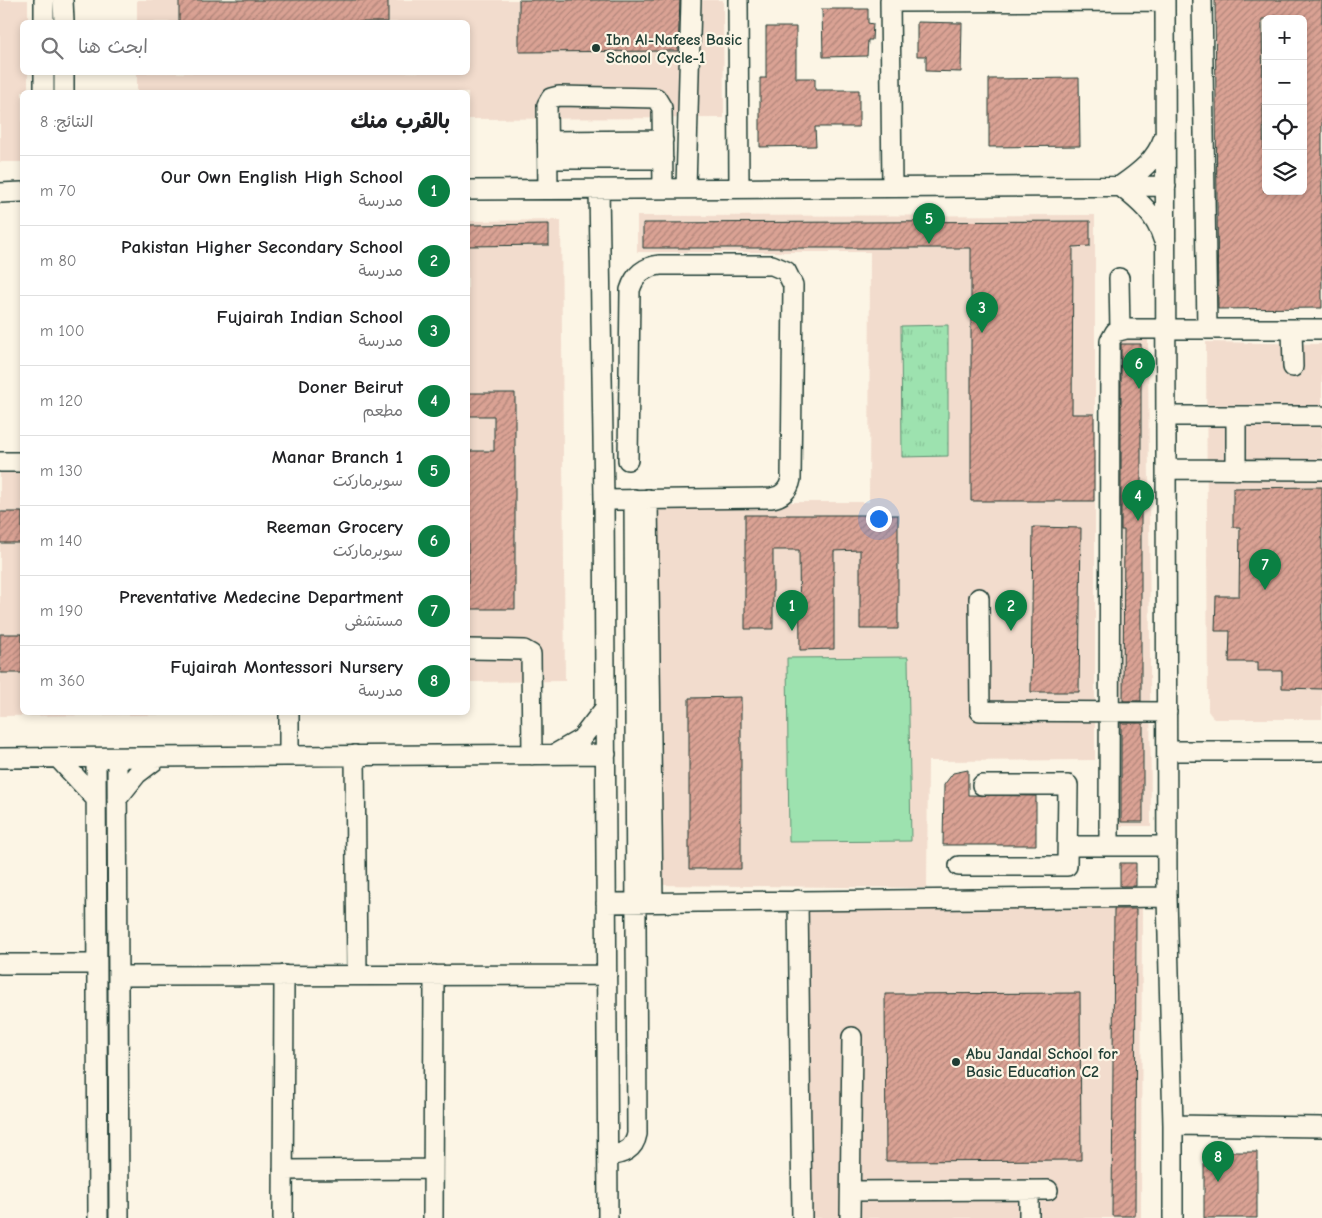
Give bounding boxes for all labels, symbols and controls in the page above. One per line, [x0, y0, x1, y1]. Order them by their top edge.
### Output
map controls [1262, 15, 1307, 195]
button: + [1262, 15, 1307, 60]
search box [20, 20, 470, 75]
place label: Ibn Al-Nafees Basic School Cycle-1 [606, 31, 743, 67]
icon: search [38, 34, 66, 62]
text: ابحث هنا [78, 36, 148, 58]
marker: Ibn Al-Nafees Basic School Cycle-1 [590, 42, 602, 54]
button: − [1262, 60, 1307, 105]
button: locate [1262, 105, 1307, 150]
text: بالقرب منك [350, 109, 450, 133]
text: النتائج: 8 [40, 113, 93, 131]
button: layers [1262, 150, 1307, 195]
text: Our Own English High School [161, 166, 403, 188]
text: 70 m [40, 182, 76, 200]
text: 1 [431, 182, 437, 200]
text: مدرسة [358, 192, 403, 210]
pin: 5 [913, 203, 945, 244]
text: Pakistan Higher Secondary School [121, 236, 403, 258]
text: 80 m [40, 252, 77, 270]
text: 2 [430, 252, 438, 270]
text: مدرسة [358, 262, 403, 280]
pin: 3 [966, 292, 998, 333]
text: Fujairah Indian School [217, 306, 403, 328]
text: 100 m [40, 322, 84, 340]
text: 3 [430, 322, 438, 340]
text: مدرسة [358, 332, 403, 350]
pin: 6 [1123, 348, 1155, 389]
text: Doner Beirut [298, 376, 403, 398]
text: 120 m [40, 392, 83, 410]
text: 4 [430, 392, 438, 410]
text: مطعم [363, 402, 403, 420]
text: Manar Branch 1 [272, 446, 403, 468]
text: 130 m [40, 462, 83, 480]
text: 5 [430, 462, 438, 480]
text: سوبرماركت [333, 472, 403, 490]
pin: 4 [1122, 480, 1154, 521]
your location [866, 506, 892, 532]
text: Reeman Grocery [266, 516, 403, 538]
text: 140 m [40, 532, 82, 550]
text: 6 [430, 532, 438, 550]
text: سوبرماركت [333, 542, 403, 560]
pin: 7 [1249, 549, 1281, 590]
text: Preventative Medecine Department [119, 586, 403, 608]
pin: 1 [776, 590, 808, 631]
pin: 2 [995, 590, 1027, 631]
text: 190 m [40, 602, 83, 620]
text: 7 [430, 602, 438, 620]
text: مستشفى [344, 612, 403, 630]
text: Fujairah Montessori Nursery [170, 656, 403, 678]
text: 360 m [40, 672, 85, 690]
text: 8 [430, 672, 438, 690]
text: مدرسة [358, 682, 403, 700]
place label: Abu Jandal School for Basic Education C2 [966, 1045, 1118, 1081]
marker: Abu Jandal School for Basic Education C2 [950, 1056, 962, 1068]
pin: 8 [1202, 1141, 1234, 1182]

